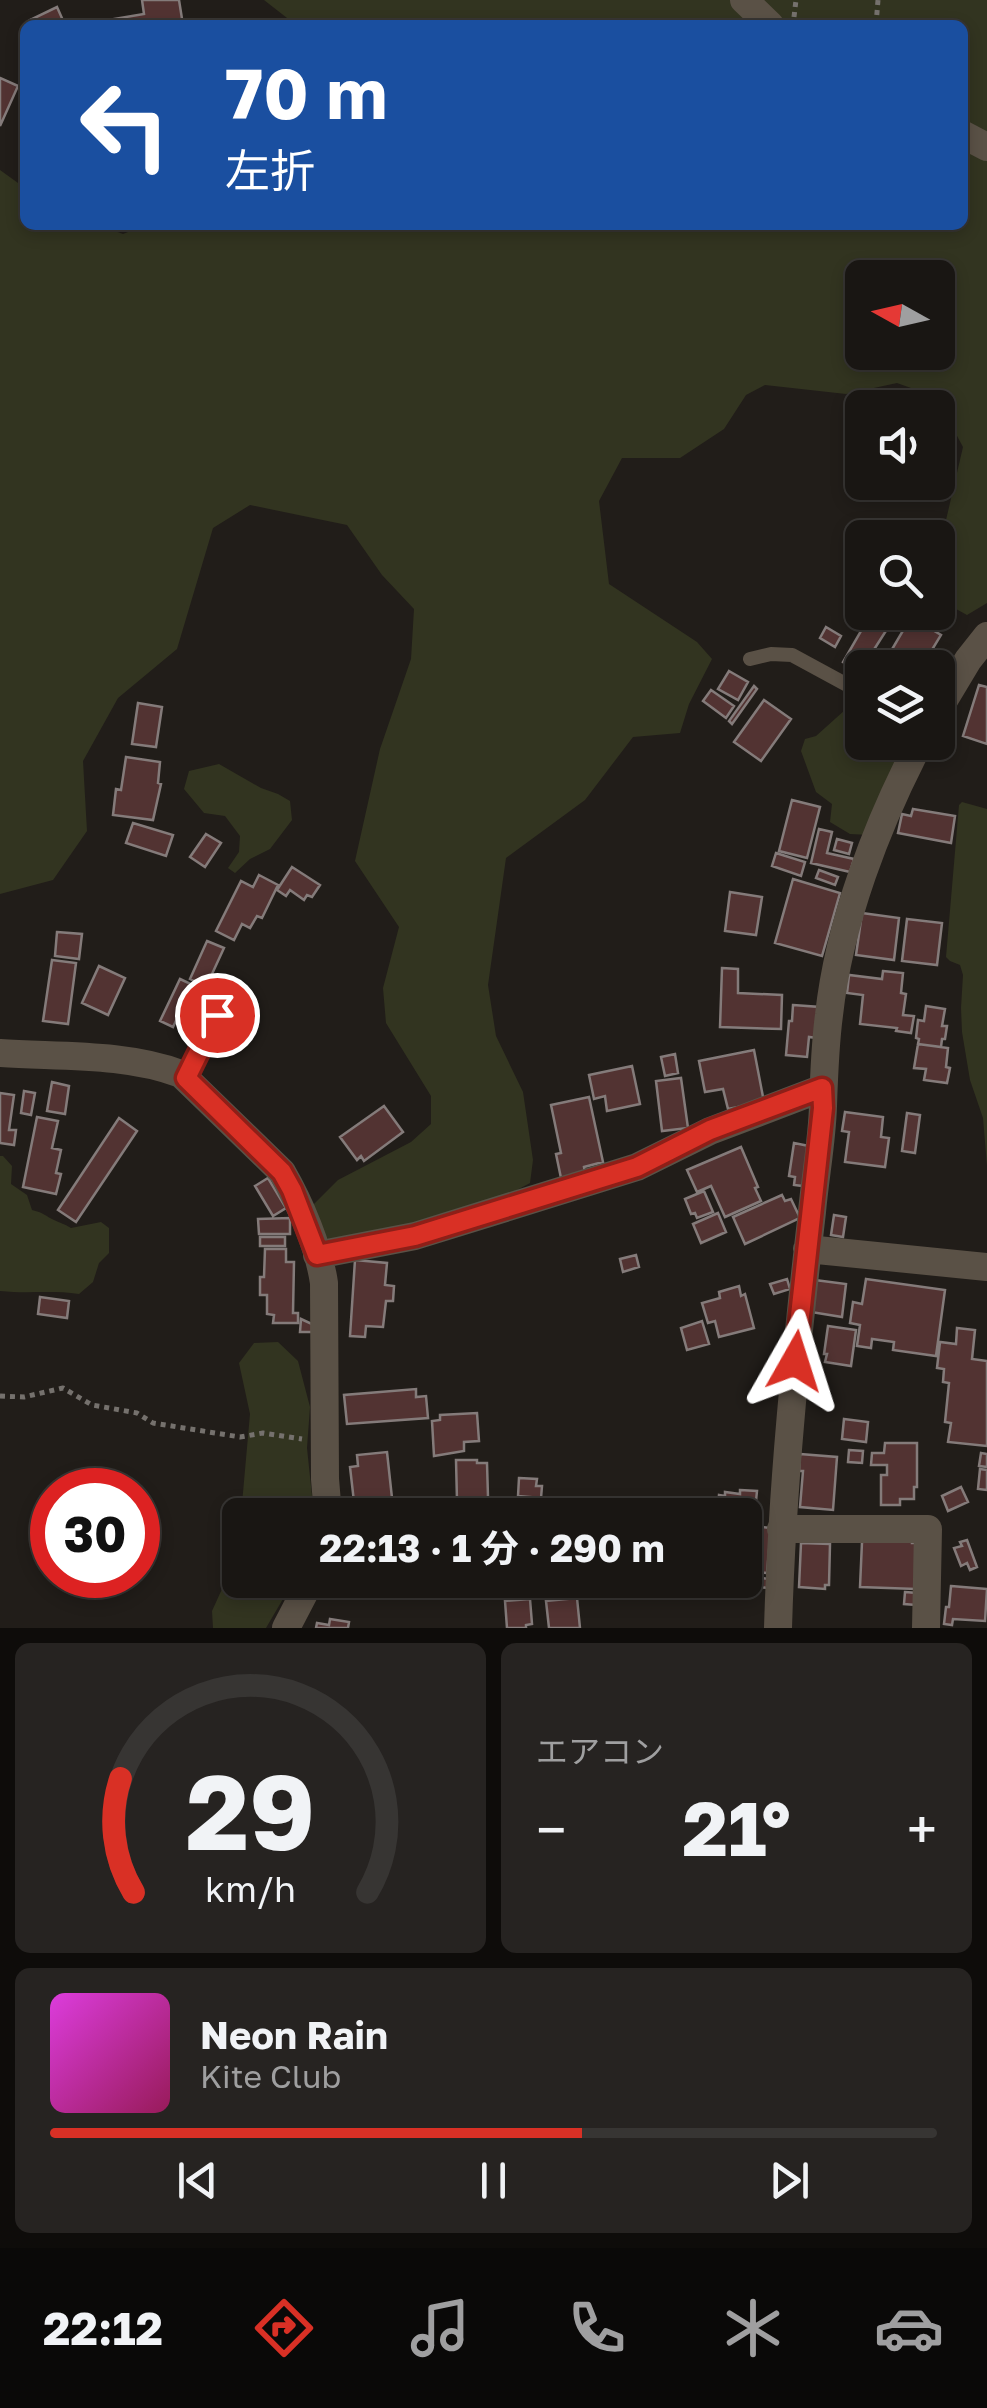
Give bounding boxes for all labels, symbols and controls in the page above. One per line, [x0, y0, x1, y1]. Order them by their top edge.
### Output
text: 70 m [225, 50, 387, 134]
icon: left [60, 60, 190, 190]
text: 左折 [225, 143, 315, 197]
north arrow [845, 260, 955, 370]
map controls [845, 260, 955, 760]
button: sound [845, 390, 955, 500]
button: search [845, 520, 955, 630]
button: layers [845, 650, 955, 760]
pin [175, 973, 260, 1058]
icon: arrive [190, 988, 245, 1043]
position arrow [743, 1309, 847, 1413]
speed limit sign: 30 [30, 1468, 160, 1598]
text: 22:13 · 1 分 · 290 m [319, 1525, 665, 1570]
text: エアコン [536, 1732, 664, 1770]
text: 29 [186, 1748, 315, 1873]
text: 21° [682, 1782, 791, 1873]
text: − [536, 1796, 566, 1862]
text: + [907, 1796, 937, 1862]
text: km/h [205, 1867, 296, 1910]
text: Neon Rain [200, 2012, 388, 2057]
text: Kite Club [200, 2057, 341, 2095]
icon: previous [170, 2153, 225, 2208]
icon: pause [466, 2153, 521, 2208]
icon: next [762, 2153, 817, 2208]
icon: directions [249, 2293, 319, 2363]
icon: music [405, 2293, 475, 2363]
icon: phone [562, 2293, 632, 2363]
icon: climate [718, 2293, 788, 2363]
icon: car [874, 2293, 944, 2363]
text: 22:12 [43, 2301, 163, 2355]

